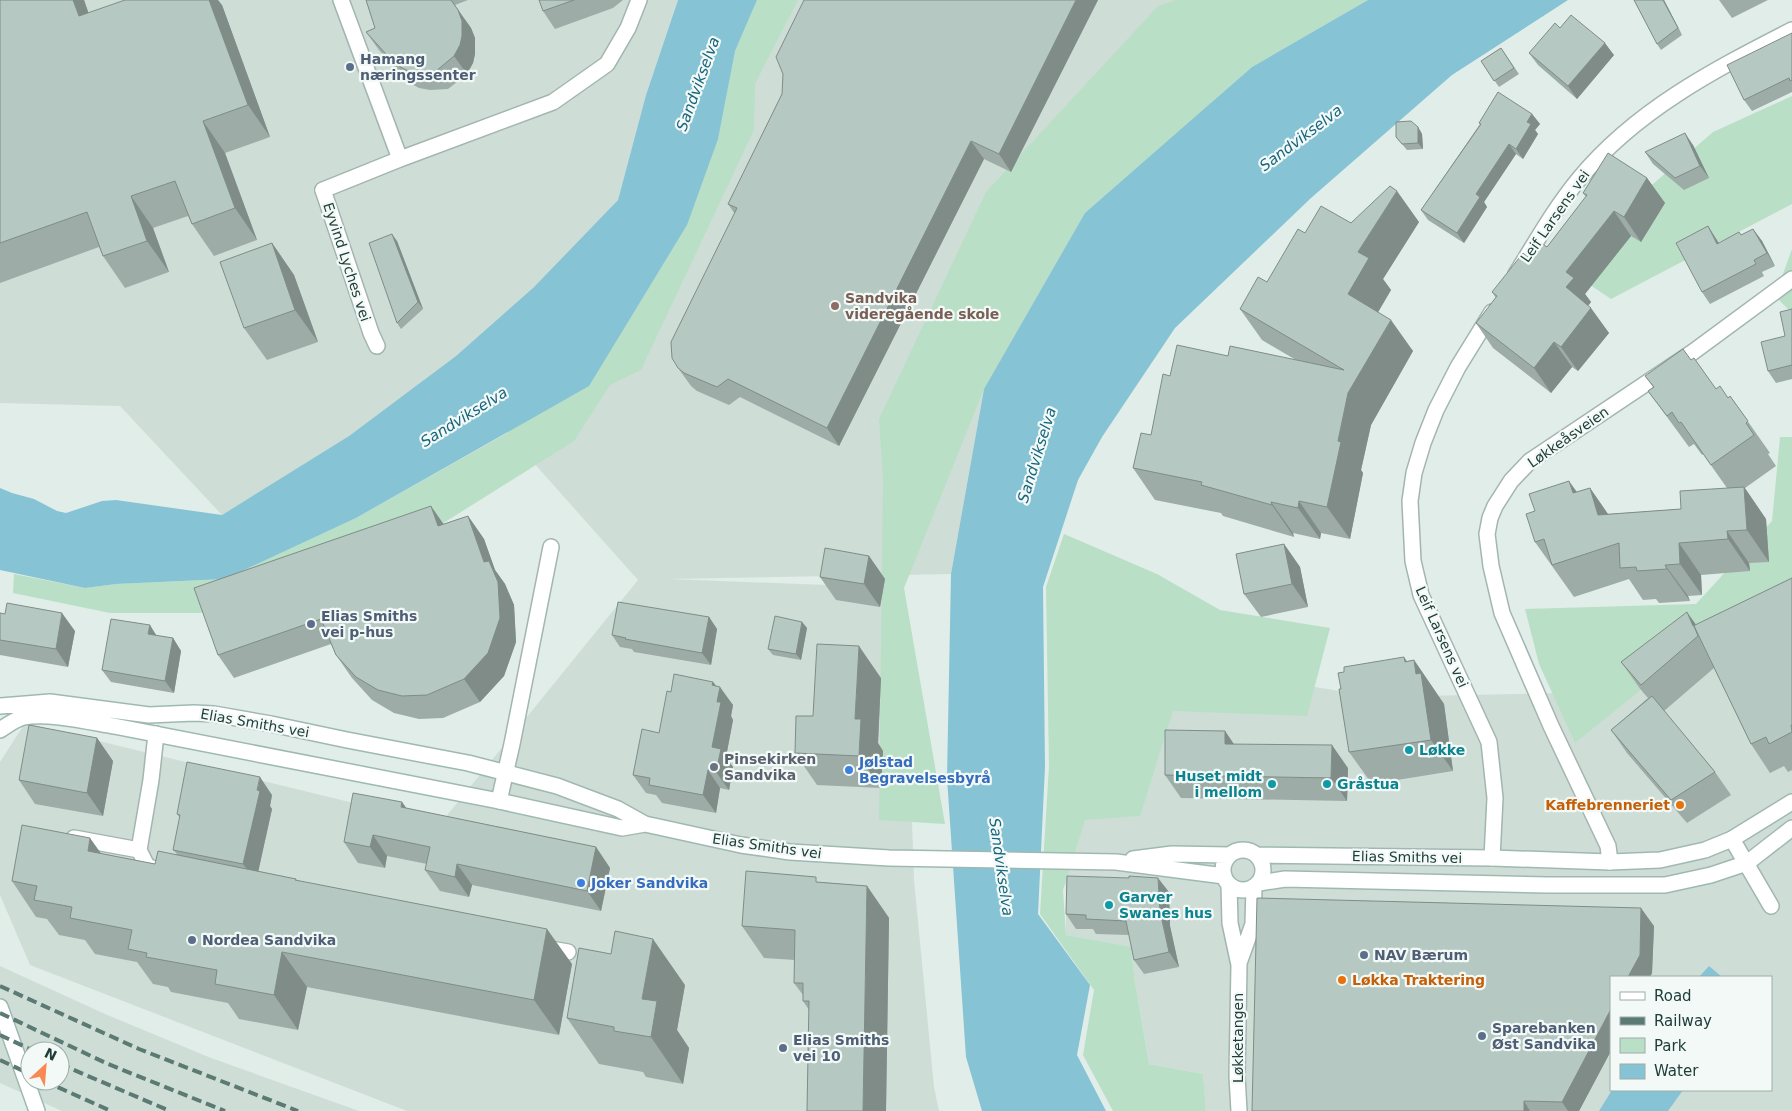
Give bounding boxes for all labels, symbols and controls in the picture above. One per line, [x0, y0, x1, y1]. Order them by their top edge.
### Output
water label: Sandvikselva [673, 35, 723, 133]
place label: Hamang næringssenter [360, 51, 476, 83]
marker: Hamang næringssenter [344, 61, 356, 73]
water label: Sandvikselva [1256, 101, 1346, 175]
street label: Leif Larsens vei [1517, 167, 1593, 265]
street label: Eyvind Lyches vei [320, 201, 374, 323]
place label: Sandvika videregående skole [845, 290, 999, 322]
marker: Sandvika videregående skole [829, 300, 841, 312]
water label: Sandvikselva [417, 383, 511, 451]
street label: Løkkeåsveien [1525, 403, 1611, 471]
water label: Sandvikselva [1014, 405, 1060, 505]
street label: Leif Larsens vei [1413, 584, 1471, 690]
place label: Elias Smiths vei p-hus [321, 608, 417, 640]
marker: Elias Smiths vei p-hus [305, 618, 317, 630]
street label: Elias Smiths vei [199, 706, 311, 740]
place label: Løkke [1419, 742, 1465, 758]
marker: Løkke [1403, 744, 1415, 756]
place label: Pinsekirken Sandvika [724, 751, 816, 783]
place label: Jølstad Begravelsesbyrå [858, 754, 991, 786]
marker: Pinsekirken Sandvika [708, 761, 720, 773]
marker: Jølstad Begravelsesbyrå [843, 764, 855, 776]
place label: Huset midt i mellom [1175, 768, 1262, 800]
place label: Gråstua [1337, 776, 1399, 792]
marker: Huset midt i mellom [1266, 778, 1278, 790]
marker: Gråstua [1321, 778, 1333, 790]
place label: Kaffebrenneriet [1545, 797, 1670, 813]
marker: Kaffebrenneriet [1674, 799, 1686, 811]
water label: Sandvikselva [985, 817, 1017, 917]
street label: Elias Smiths vei [711, 830, 823, 862]
street label: Elias Smiths vei [1352, 848, 1462, 866]
place label: Joker Sandvika [590, 875, 708, 891]
marker: Joker Sandvika [575, 877, 587, 889]
place label: Garver Swanes hus [1119, 889, 1212, 921]
marker: Garver Swanes hus [1103, 899, 1115, 911]
place label: Nordea Sandvika [202, 932, 336, 948]
marker: Nordea Sandvika [186, 934, 198, 946]
place label: NAV Bærum [1374, 947, 1468, 963]
marker: NAV Bærum [1358, 949, 1370, 961]
place label: Løkka Traktering [1352, 972, 1485, 988]
marker: Løkka Traktering [1336, 974, 1348, 986]
legend [1610, 976, 1772, 1091]
text: Road [1654, 987, 1692, 1005]
street label: Løkketangen [1230, 993, 1246, 1083]
text: Railway [1654, 1012, 1712, 1030]
place label: Sparebanken Øst Sandvika [1492, 1020, 1596, 1052]
marker: Sparebanken Øst Sandvika [1476, 1030, 1488, 1042]
place label: Elias Smiths vei 10 [793, 1032, 889, 1064]
text: Park [1654, 1037, 1687, 1055]
north arrow [20, 1041, 70, 1091]
marker: Elias Smiths vei 10 [777, 1042, 789, 1054]
text: N [42, 1045, 59, 1064]
text: Water [1654, 1062, 1699, 1080]

